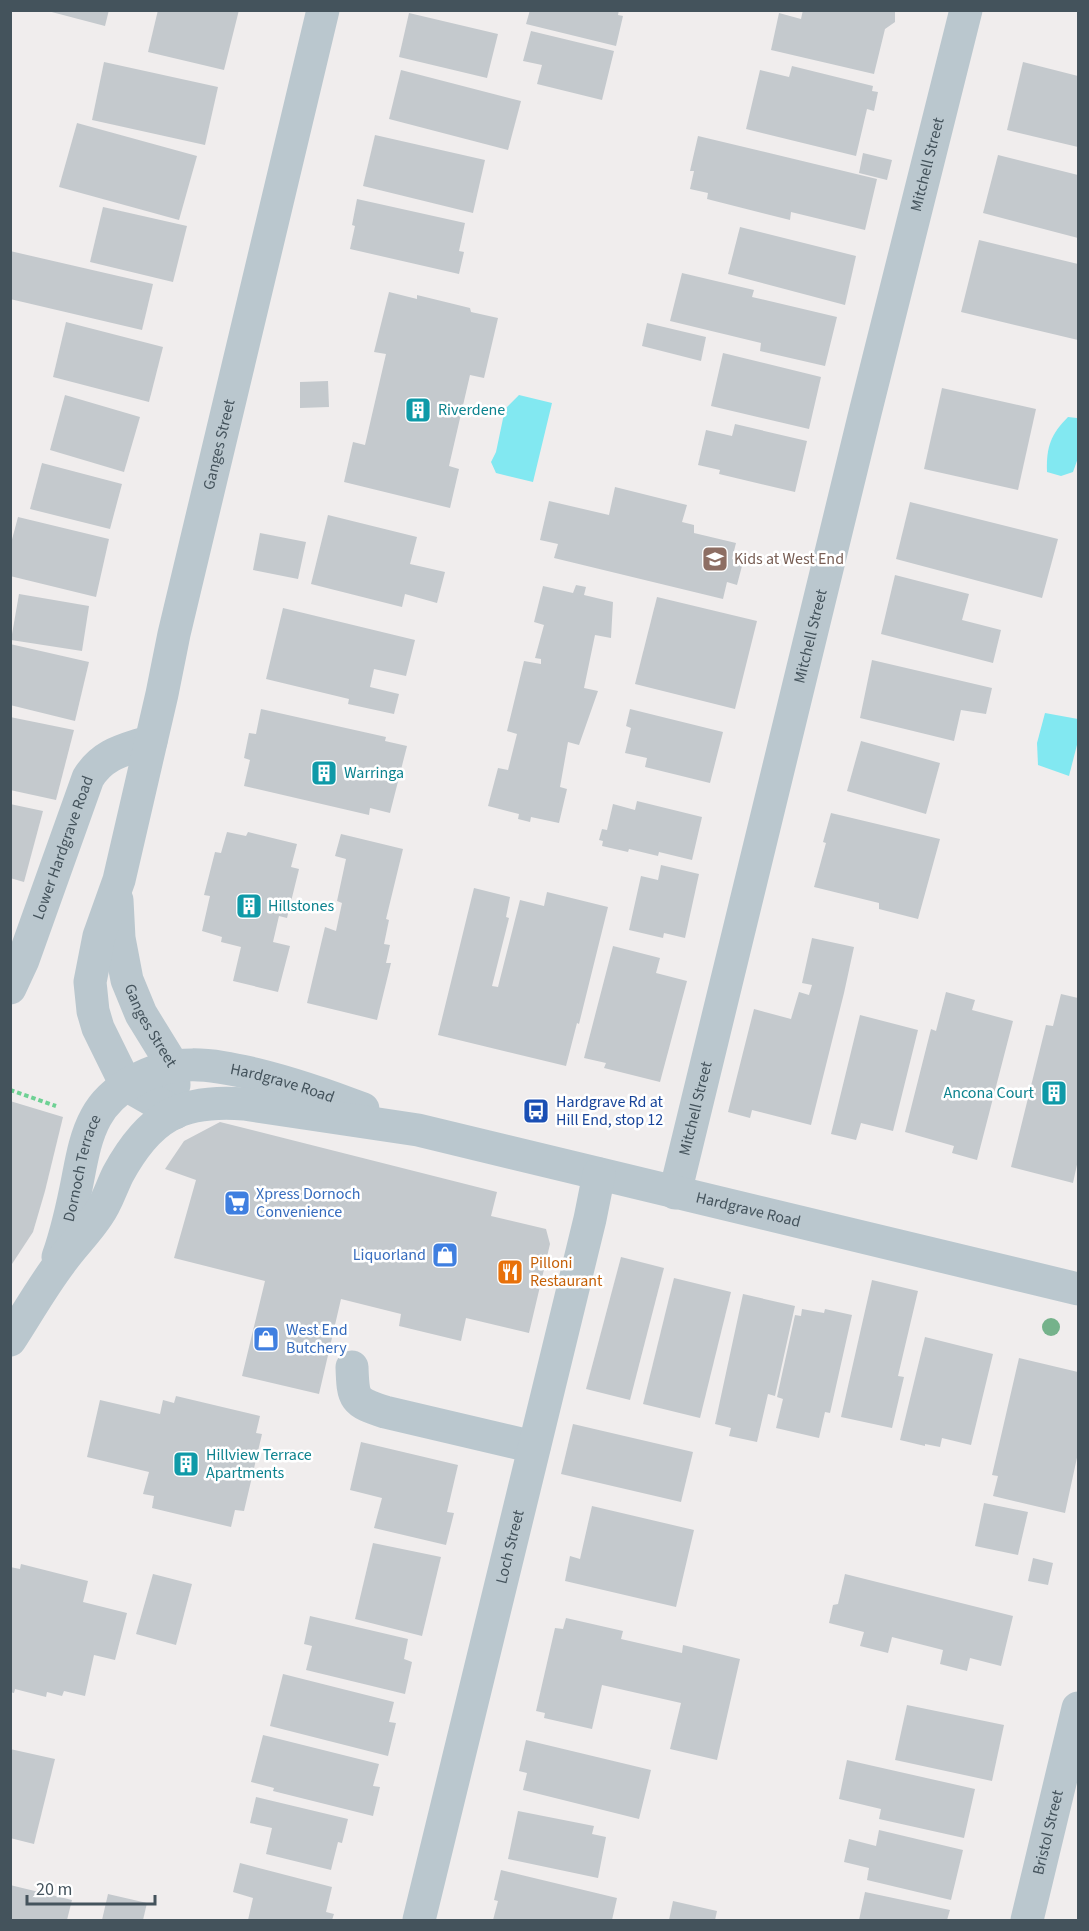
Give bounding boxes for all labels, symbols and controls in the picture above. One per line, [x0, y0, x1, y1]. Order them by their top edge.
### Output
street label: Mitchell Street [905, 115, 950, 214]
building icon: Riverdene [403, 395, 433, 425]
street label: Ganges Street [198, 396, 241, 492]
place label: Riverdene [438, 399, 505, 421]
school or university icon: Kids at West End [700, 544, 730, 574]
place label: Kids at West End [734, 548, 844, 570]
street label: Mitchell Street [789, 586, 833, 686]
building icon: Warringa [309, 758, 339, 788]
place label: Warringa [344, 762, 404, 784]
street label: Lower Hardgrave Road [27, 773, 99, 923]
building icon: Hillstones [234, 891, 264, 921]
place label: Hillstones [268, 895, 334, 917]
street label: Ganges Street [119, 980, 182, 1072]
street label: Hardgrave Road [228, 1058, 337, 1108]
street label: Mitchell Street [674, 1059, 718, 1158]
building icon: Ancona Court [1039, 1078, 1069, 1108]
place label: Ancona Court [943, 1082, 1035, 1104]
place label: Hardgrave Rd at Hill End, stop 12 [556, 1091, 663, 1131]
bus stop icon: Hardgrave Rd at Hill End, stop 12 [521, 1096, 551, 1126]
street label: Dornoch Terrace [58, 1110, 106, 1224]
place label: Xpress Dornoch Convenience [256, 1183, 361, 1223]
street label: Hardgrave Road [694, 1186, 803, 1233]
supermarket icon: Xpress Dornoch Convenience [222, 1188, 252, 1218]
shop icon: Liquorland [430, 1240, 460, 1270]
place label: Liquorland [353, 1244, 426, 1266]
place label: Pilloni Restaurant [530, 1252, 603, 1292]
restaurant icon: Pilloni Restaurant [495, 1257, 525, 1287]
place label: West End Butchery [286, 1319, 348, 1359]
shop icon: West End Butchery [251, 1324, 281, 1354]
place label: Hillview Terrace Apartments [206, 1444, 312, 1484]
building icon: Hillview Terrace Apartments [171, 1449, 201, 1479]
street label: Loch Street [490, 1507, 530, 1586]
street label: Bristol Street [1027, 1787, 1069, 1877]
scale bar [27, 1868, 154, 1906]
text: 20 m [36, 1877, 72, 1902]

